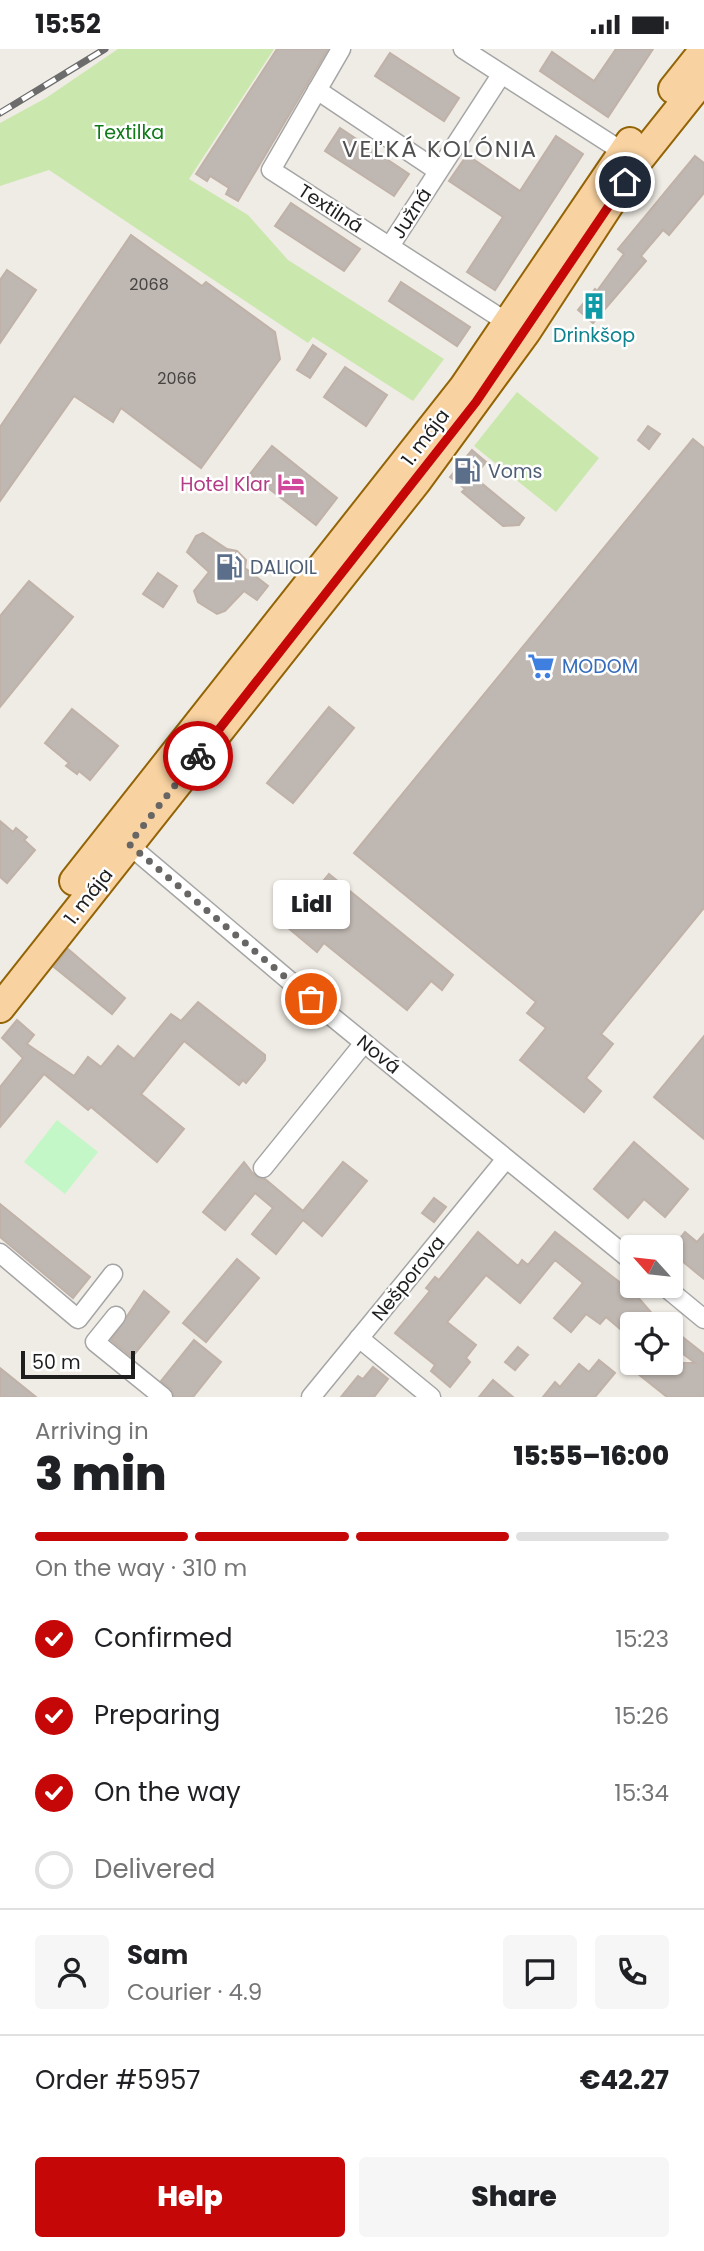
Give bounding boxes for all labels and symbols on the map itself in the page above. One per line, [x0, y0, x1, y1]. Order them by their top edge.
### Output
park label: Textilka [94, 119, 164, 146]
district label: VEĽKÁ KOLÓNIA [342, 133, 538, 165]
pin [595, 152, 655, 212]
street label: Textilná [293, 177, 368, 239]
street label: Južná [385, 182, 438, 244]
house number: 2068 [129, 273, 169, 296]
building icon: Drinkšop [579, 291, 609, 321]
place label: Drinkšop [553, 322, 635, 349]
house number: 2066 [157, 367, 197, 390]
street label: 1. mája [395, 403, 456, 471]
fuel station icon: Voms [452, 456, 482, 486]
place label: Voms [488, 458, 543, 485]
hotel icon: Hotel Klar [276, 469, 306, 499]
place label: Hotel Klar [180, 471, 270, 498]
fuel station icon: DALIOIL [214, 552, 244, 582]
place label: DALIOIL [250, 554, 317, 581]
supermarket icon: MODOM [526, 651, 556, 681]
place label: MODOM [562, 653, 638, 680]
courier [163, 721, 233, 791]
street label: 1. mája [58, 862, 119, 930]
callout: Lidl [272, 880, 350, 929]
pin [281, 969, 341, 1029]
street label: Nová [351, 1028, 406, 1080]
street label: Nešporova [366, 1230, 451, 1327]
north arrow [620, 1235, 682, 1299]
scale bar [21, 1348, 135, 1380]

